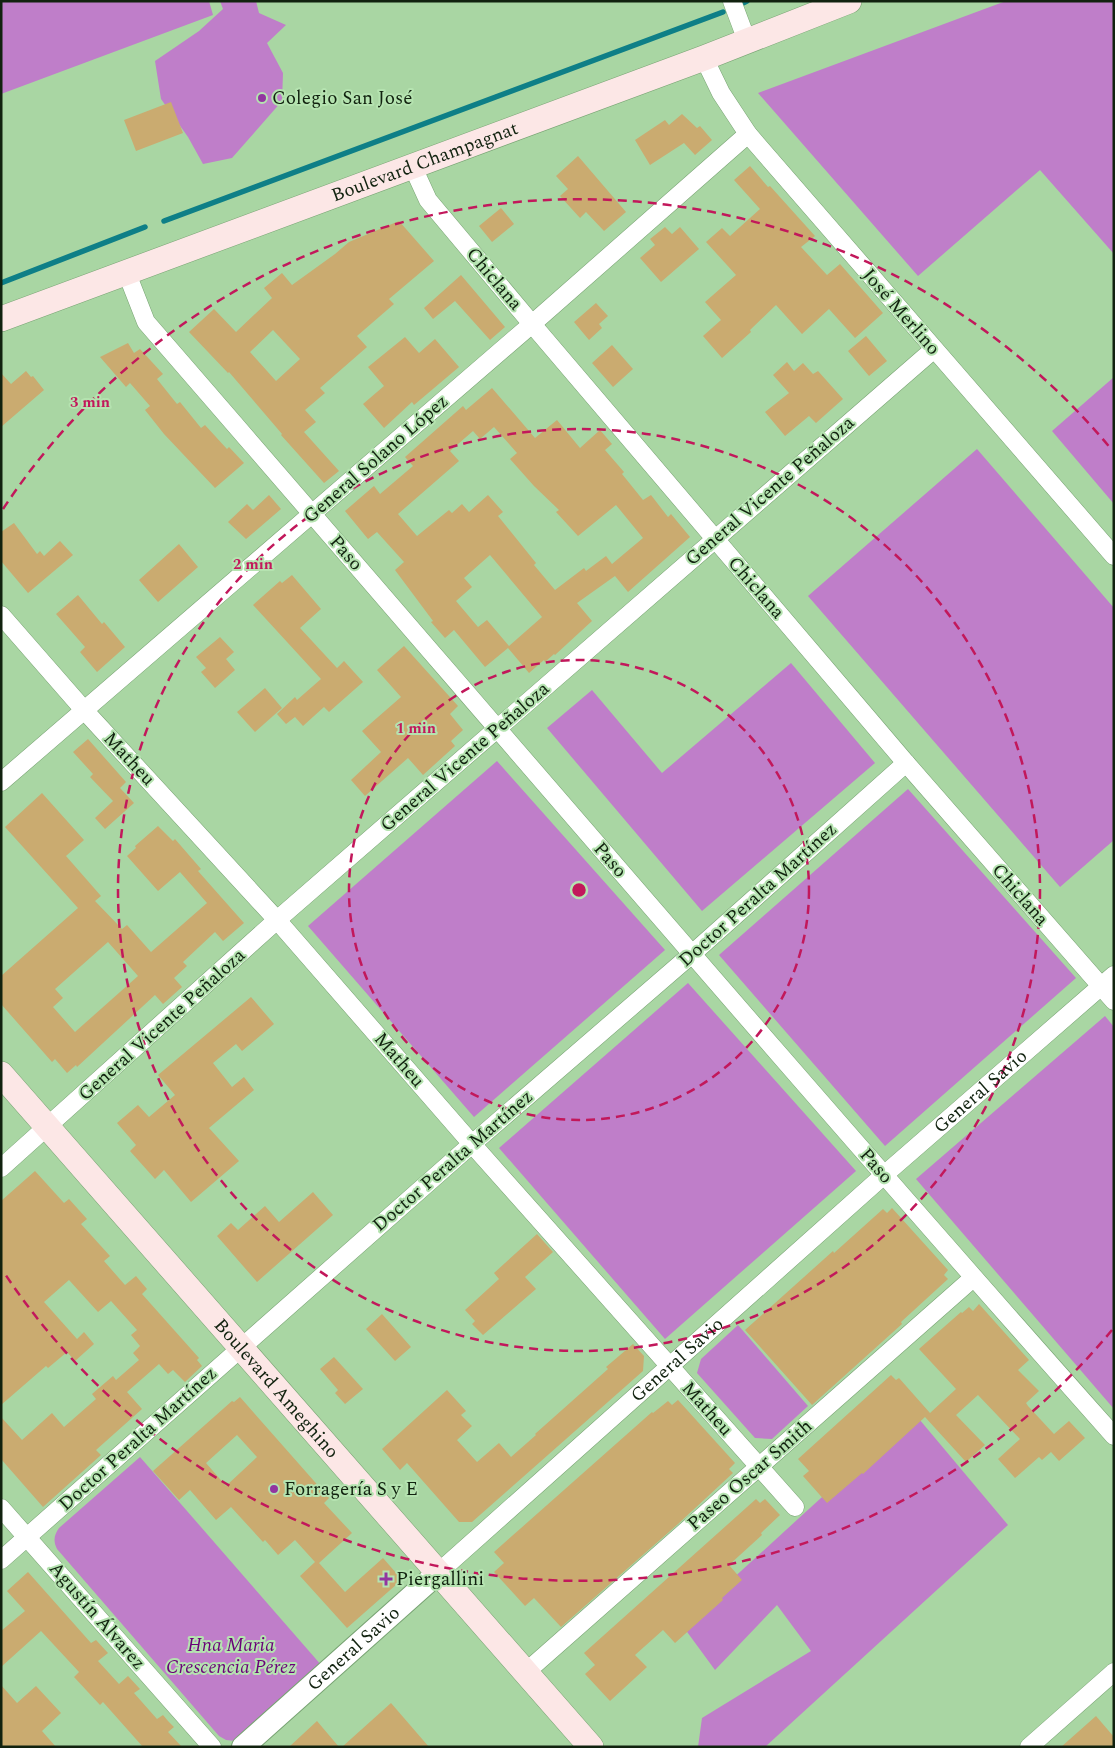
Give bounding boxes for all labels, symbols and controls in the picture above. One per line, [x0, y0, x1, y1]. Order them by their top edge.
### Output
place label: Colegio San José [272, 84, 412, 113]
marker: Colegio San José [256, 92, 268, 104]
street label: Boulevard Champagnat [327, 114, 523, 210]
street label: Chiclana [459, 241, 530, 318]
street label: José Merlino [855, 262, 947, 362]
street label: General Solano López [297, 388, 455, 530]
text: 3 min [70, 391, 110, 414]
street label: General Vicente Peñaloza [679, 409, 862, 573]
street label: Paso [322, 529, 370, 577]
street label: Chiclana [720, 550, 792, 626]
text: 2 min [233, 553, 273, 576]
street label: General Vicente Peñaloza [374, 675, 557, 839]
text: 1 min [396, 717, 436, 740]
street label: Matheu [96, 725, 162, 793]
street label: Doctor Peralta Martínez [672, 816, 844, 974]
street label: Paso [586, 836, 634, 884]
street label: Chiclana [984, 857, 1056, 933]
centre of rings [570, 881, 588, 899]
street label: General Vicente Peñaloza [72, 941, 253, 1108]
street label: Matheu [367, 1026, 432, 1094]
street label: General Savio [927, 1042, 1034, 1140]
street label: Doctor Peralta Martínez [366, 1083, 540, 1239]
street label: Paso [852, 1142, 900, 1190]
street label: General Savio [624, 1310, 730, 1409]
street label: Boulevard Ameghino [207, 1312, 346, 1465]
street label: Doctor Peralta Martínez [52, 1360, 224, 1518]
street label: Matheu [674, 1375, 740, 1443]
street label: Paseo Oscar Smith [681, 1412, 819, 1538]
place label: Forragería S y E [284, 1475, 418, 1504]
marker: Forragería S y E [268, 1483, 280, 1495]
street label: Agustín Álvarez [42, 1555, 152, 1677]
place label: Piergallini [396, 1565, 484, 1594]
marker: Piergallini [380, 1573, 392, 1585]
street label: General Savio [300, 1599, 407, 1698]
park label: Hna Maria Crescencia Pérez [166, 1631, 296, 1682]

